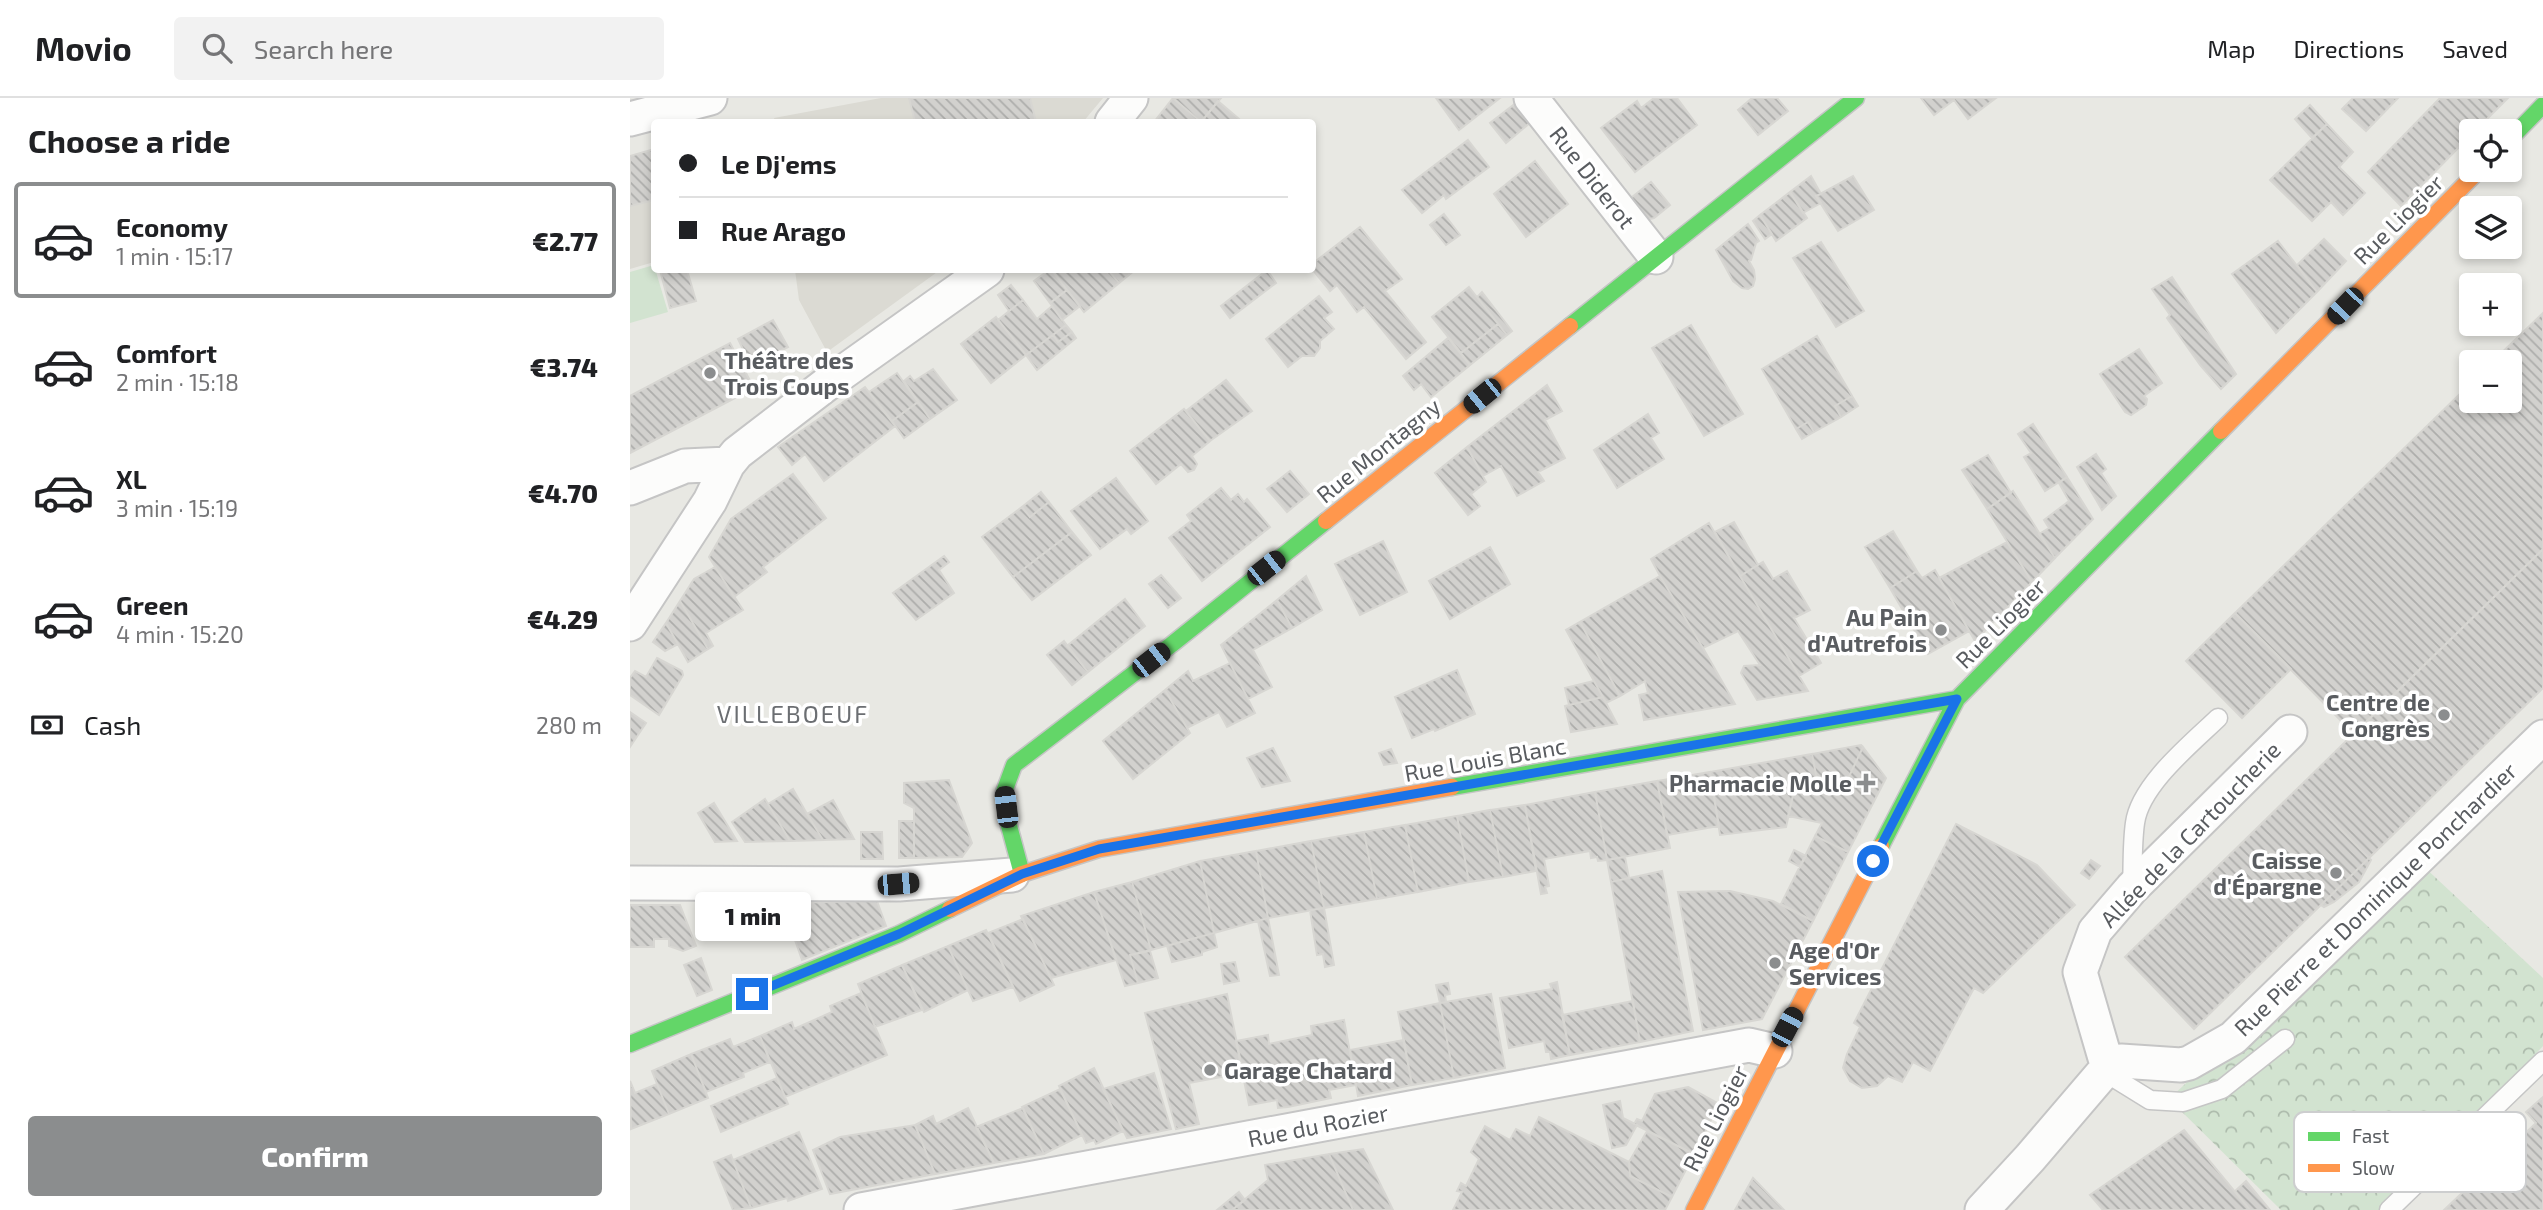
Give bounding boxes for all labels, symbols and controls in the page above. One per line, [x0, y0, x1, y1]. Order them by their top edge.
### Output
search box [174, 17, 664, 80]
text: Movio [35, 28, 132, 68]
icon: search [198, 29, 236, 67]
text: Search here [254, 33, 393, 64]
text: Map [2207, 34, 2255, 63]
text: Directions [2293, 34, 2404, 63]
text: Saved [2442, 34, 2508, 63]
map controls [2459, 119, 2522, 413]
button: locate [2459, 119, 2522, 182]
street label: Rue Diderot [1544, 120, 1642, 234]
text: Choose a ride [28, 121, 231, 159]
text: Le Dj'ems [721, 148, 837, 179]
street label: Rue Liogier [2347, 168, 2449, 270]
button: layers [2459, 196, 2522, 259]
icon: car [32, 209, 95, 272]
text: Economy [116, 211, 228, 242]
text: Rue Arago [721, 215, 846, 246]
text: €2.77 [532, 225, 598, 256]
text: 1 min · 15:17 [116, 242, 233, 270]
button: + [2459, 273, 2522, 336]
car [2323, 284, 2368, 328]
icon: car [32, 335, 95, 398]
text: Comfort [116, 337, 217, 368]
place label: Théâtre des Trois Coups [724, 346, 854, 400]
button: − [2459, 350, 2522, 413]
text: €3.74 [530, 351, 598, 382]
marker: Théâtre des Trois Coups [702, 365, 718, 381]
text: 2 min · 15:18 [116, 368, 239, 396]
car [1460, 375, 1505, 417]
street label: Rue Montagny [1310, 392, 1446, 508]
icon: car [32, 461, 95, 524]
text: XL [116, 463, 147, 494]
text: €4.70 [528, 477, 598, 508]
text: 3 min · 15:19 [116, 494, 238, 522]
car [1243, 547, 1290, 589]
street label: Rue Liogier [1949, 572, 2051, 674]
icon: car [32, 587, 95, 650]
text: Green [116, 589, 189, 620]
text: €4.29 [527, 603, 598, 634]
place label: Au Pain d'Autrefois [1807, 603, 1927, 657]
text: 4 min · 15:20 [116, 620, 244, 648]
marker: Au Pain d'Autrefois [1933, 622, 1949, 638]
car [1128, 639, 1175, 681]
place label: Centre de Congrès [2326, 688, 2430, 742]
district label: VILLEBOEUF [717, 699, 869, 728]
icon: cash [28, 706, 66, 744]
marker: Centre de Congrès [2436, 707, 2452, 723]
text: Cash [84, 709, 141, 740]
text: 280 m [536, 711, 602, 739]
street label: Rue Louis Blanc [1402, 731, 1568, 787]
street label: Allée de la Cartoucherie [2094, 735, 2286, 933]
street label: Rue Pierre et Dominique Ponchardier [2228, 756, 2522, 1042]
place label: Pharmacie Molle [1669, 769, 1852, 797]
marker: Pharmacie Molle [1858, 775, 1874, 791]
car [994, 785, 1019, 829]
route start [1857, 845, 1889, 877]
place label: Caisse d'Épargne [2213, 846, 2322, 900]
marker: Caisse d'Épargne [2328, 865, 2344, 881]
car [877, 872, 920, 896]
callout: 1 min [694, 892, 810, 942]
text: 1 min [725, 902, 781, 930]
place label: Age d'Or Services [1789, 936, 1881, 990]
marker: Age d'Or Services [1767, 955, 1783, 971]
route end [736, 978, 768, 1010]
car [1768, 1004, 1807, 1050]
place label: Garage Chatard [1224, 1056, 1393, 1084]
street label: Rue Liogier [1676, 1060, 1754, 1176]
marker: Garage Chatard [1202, 1062, 1218, 1078]
street label: Rue du Rozier [1245, 1098, 1391, 1152]
legend [2294, 1112, 2526, 1192]
button: Confirm [28, 1116, 602, 1196]
text: Fast [2352, 1124, 2389, 1147]
text: Slow [2352, 1156, 2395, 1179]

